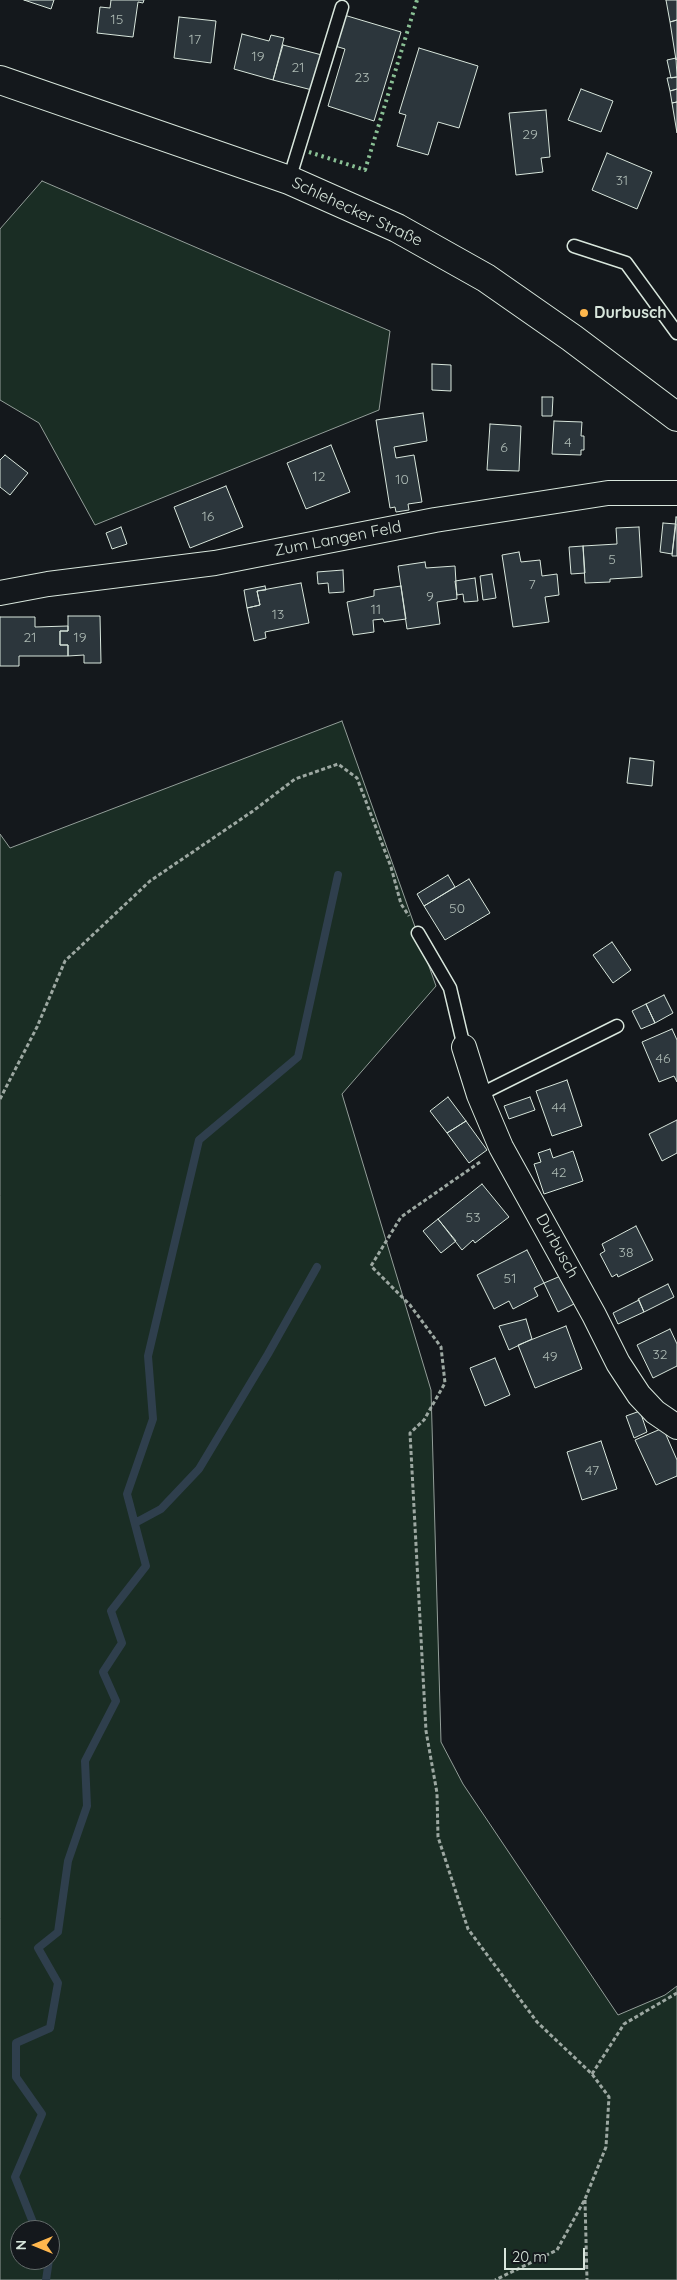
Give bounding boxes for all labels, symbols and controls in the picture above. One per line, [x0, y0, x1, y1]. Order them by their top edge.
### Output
house number: 15 [111, 12, 123, 28]
house number: 17 [189, 32, 201, 48]
house number: 19 [252, 49, 264, 65]
house number: 21 [292, 60, 304, 76]
house number: 23 [354, 70, 370, 86]
house number: 29 [522, 127, 538, 143]
street label: Schlehecker Straße [289, 173, 425, 251]
house number: 31 [616, 173, 628, 189]
place label: Durbusch [594, 303, 667, 323]
marker: Durbusch [578, 307, 590, 319]
house number: 4 [564, 435, 572, 451]
house number: 6 [500, 440, 508, 456]
house number: 12 [313, 469, 325, 485]
house number: 10 [395, 472, 409, 488]
house number: 16 [202, 509, 214, 525]
street label: Zum Langen Feld [273, 517, 403, 561]
house number: 5 [608, 552, 616, 568]
house number: 7 [528, 577, 536, 593]
house number: 9 [426, 589, 434, 605]
house number: 11 [371, 602, 381, 618]
house number: 13 [272, 607, 284, 623]
house number: 21 [24, 630, 36, 646]
house number: 19 [74, 630, 86, 646]
house number: 50 [449, 901, 465, 917]
house number: 46 [656, 1051, 670, 1067]
house number: 44 [552, 1100, 566, 1116]
house number: 42 [551, 1165, 567, 1181]
house number: 53 [466, 1210, 480, 1226]
street label: Durbusch [532, 1211, 582, 1281]
house number: 38 [619, 1245, 633, 1261]
house number: 51 [504, 1271, 516, 1287]
house number: 32 [652, 1347, 668, 1363]
house number: 49 [543, 1349, 557, 1365]
house number: 47 [585, 1463, 599, 1479]
north arrow [10, 2220, 60, 2270]
scale bar [507, 2238, 588, 2270]
text: N [12, 2240, 30, 2250]
text: 20 m [512, 2247, 547, 2266]

